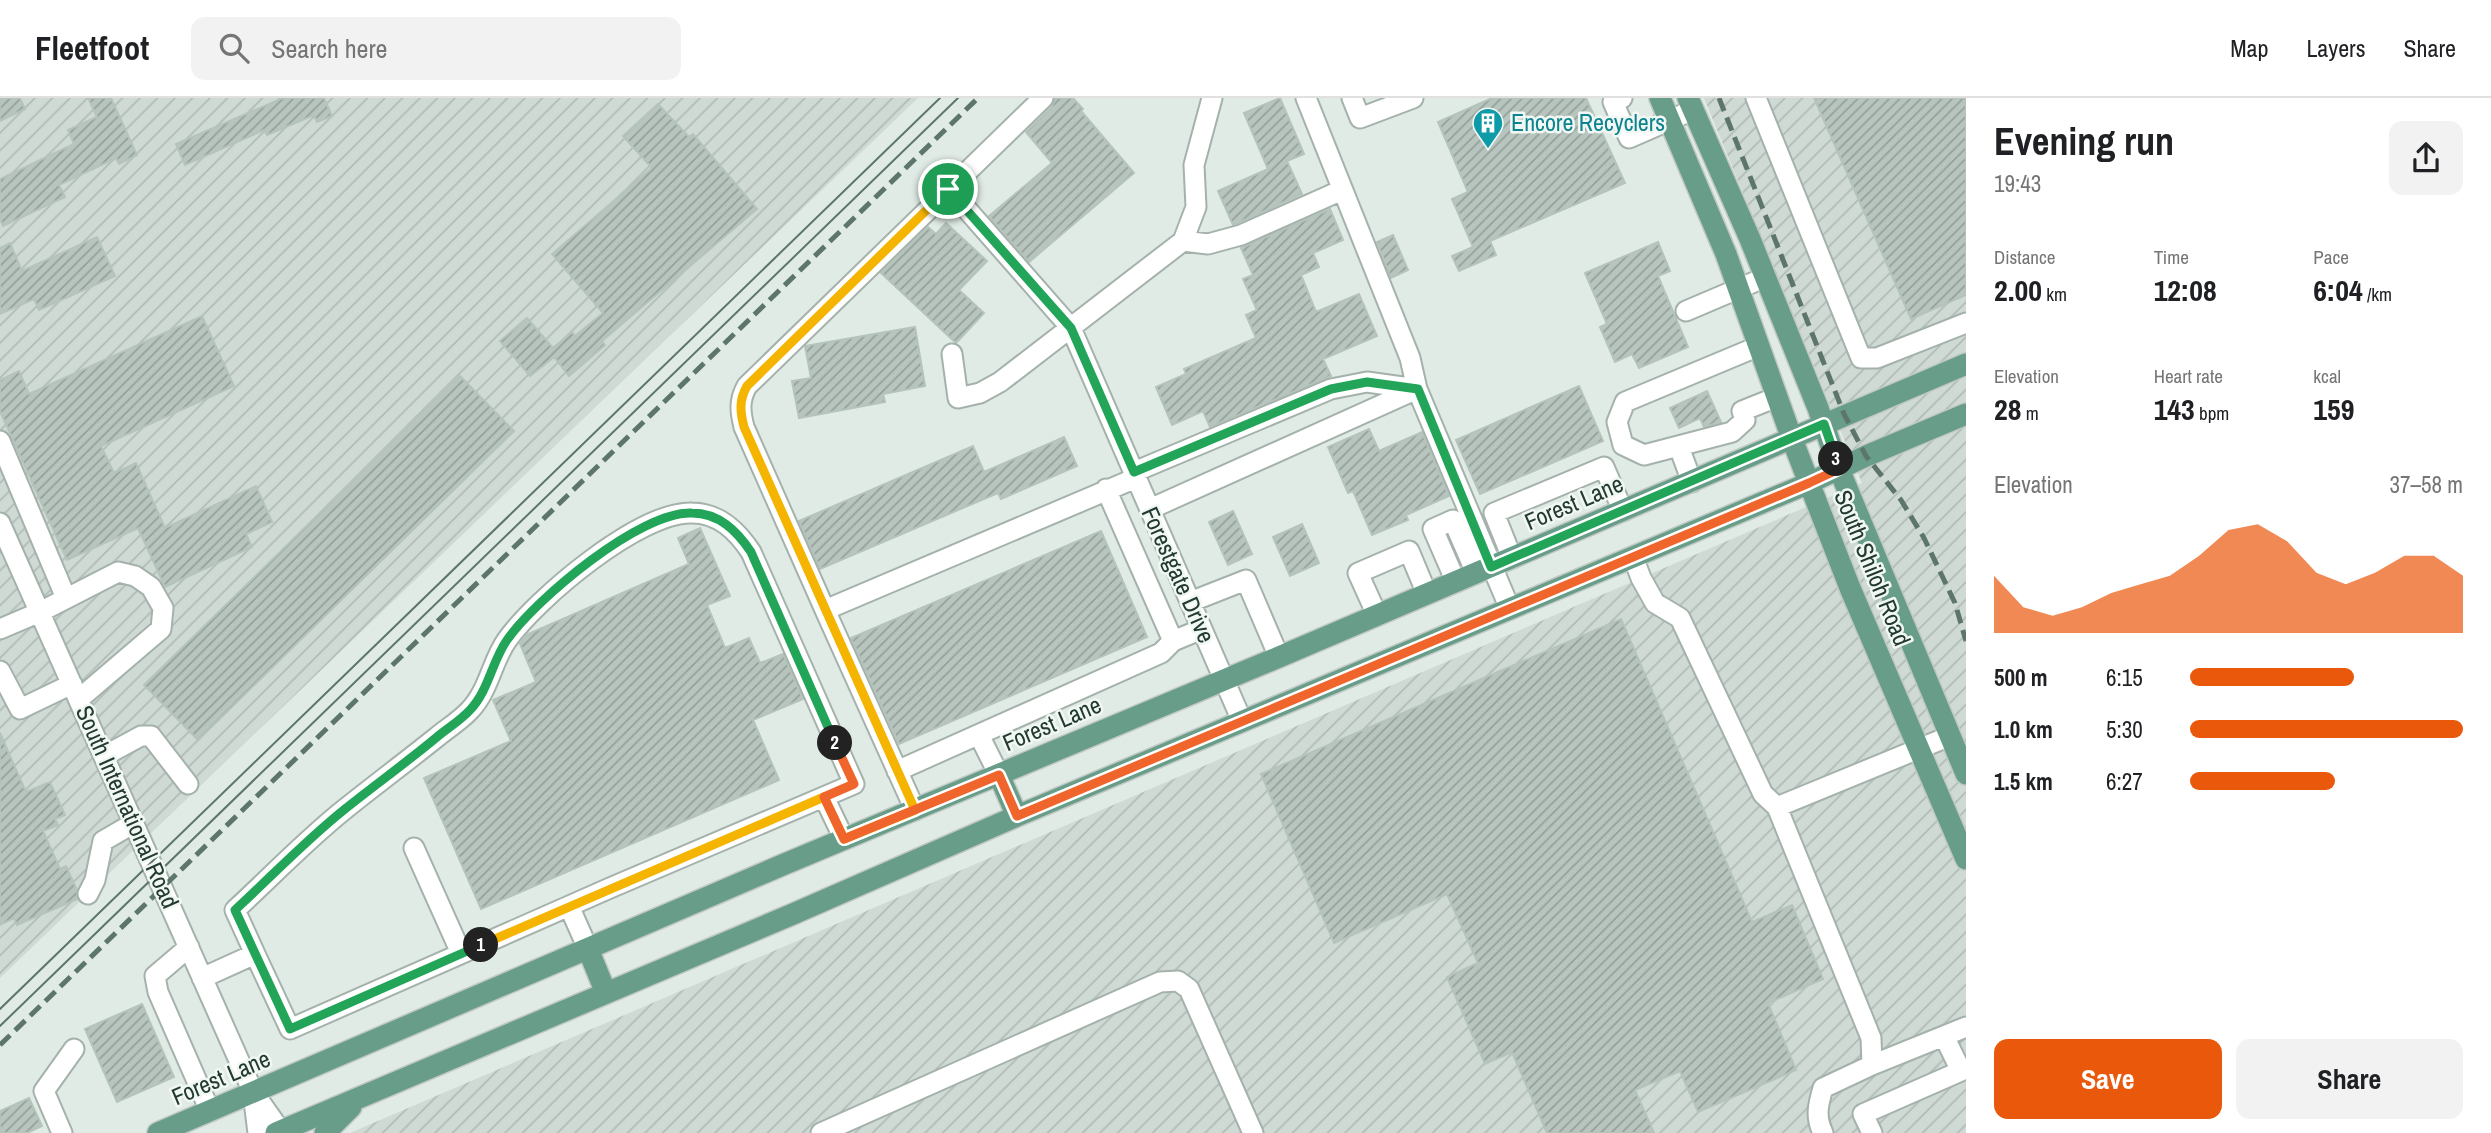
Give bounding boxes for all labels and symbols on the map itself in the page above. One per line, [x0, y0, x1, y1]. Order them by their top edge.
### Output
building icon: Encore Recyclers [1471, 106, 1505, 150]
place label: Encore Recyclers [1511, 106, 1665, 138]
pin [918, 159, 978, 219]
pin: 3 [1818, 442, 1854, 476]
street label: Forest Lane [1519, 467, 1628, 537]
street label: South Shiloh Road [1827, 485, 1919, 650]
street label: Forestgate Drive [1135, 502, 1223, 648]
street label: Forest Lane [997, 688, 1106, 758]
street label: South International Road [69, 700, 187, 913]
pin: 2 [818, 726, 852, 760]
pin: 1 [463, 928, 498, 962]
street label: Forest Lane [166, 1042, 275, 1112]

